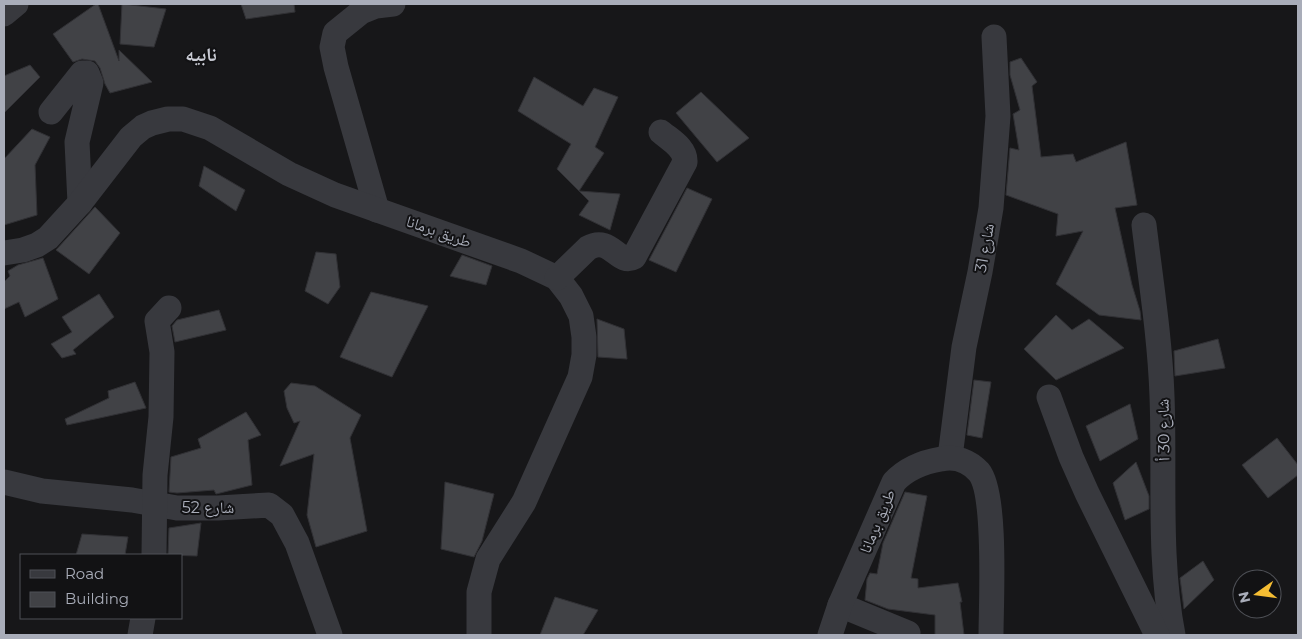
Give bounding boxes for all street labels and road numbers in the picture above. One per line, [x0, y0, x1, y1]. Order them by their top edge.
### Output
street label: طريق برمانا [403, 211, 474, 252]
street label: شارع 31 [971, 222, 999, 274]
street label: شارع 30 أ [1153, 399, 1175, 462]
street label: طريق برمانا [856, 486, 900, 556]
street label: شارع 52 [182, 498, 234, 518]

